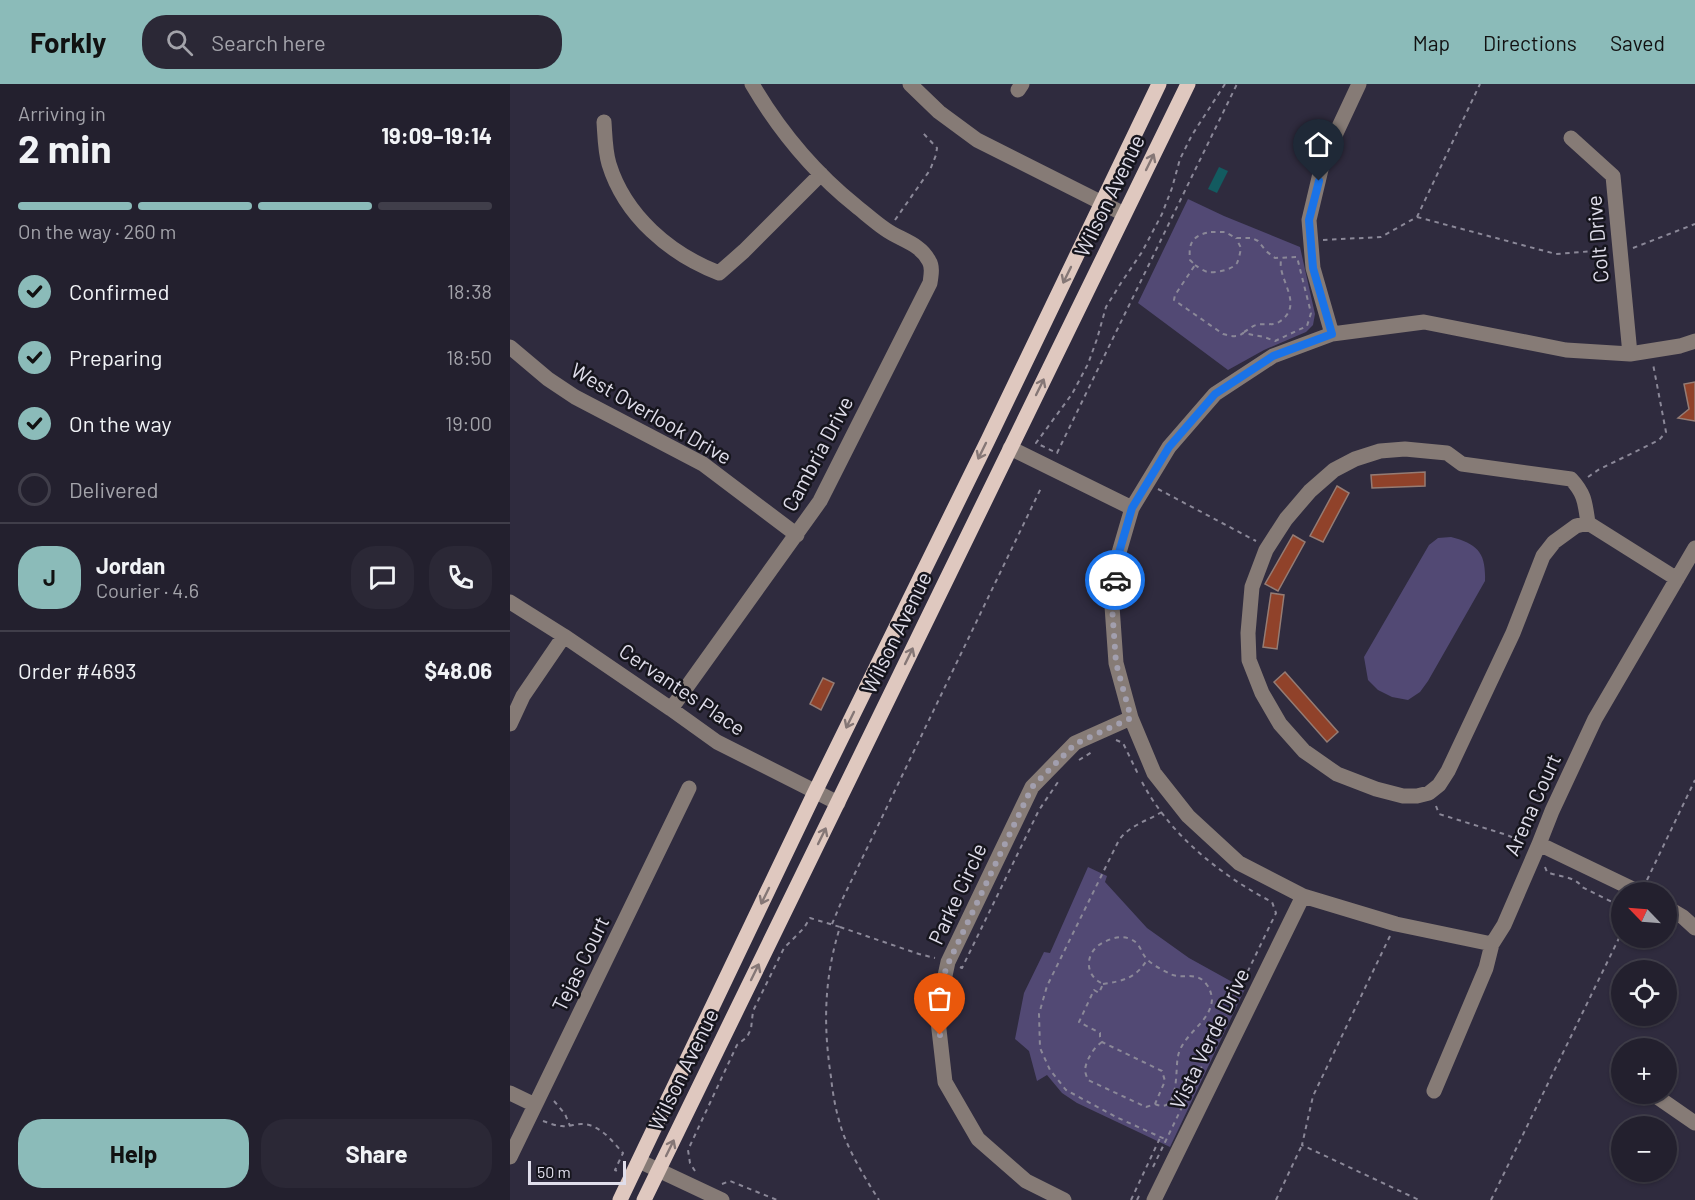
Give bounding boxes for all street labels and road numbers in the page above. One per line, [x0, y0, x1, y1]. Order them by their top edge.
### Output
street label: Wilson Avenue [1068, 130, 1149, 260]
street label: Colt Drive [1580, 194, 1613, 284]
street label: West Overlook Drive [567, 357, 736, 469]
street label: Cambria Drive [776, 391, 857, 515]
street label: Wilson Avenue [855, 567, 936, 697]
street label: Cervantes Place [615, 637, 751, 740]
street label: Arena Court [1498, 750, 1565, 859]
street label: Parke Circle [922, 839, 991, 948]
street label: Tejas Court [546, 912, 613, 1015]
street label: Vista Verde Drive [1164, 964, 1254, 1113]
street label: Wilson Avenue [642, 1004, 723, 1134]

